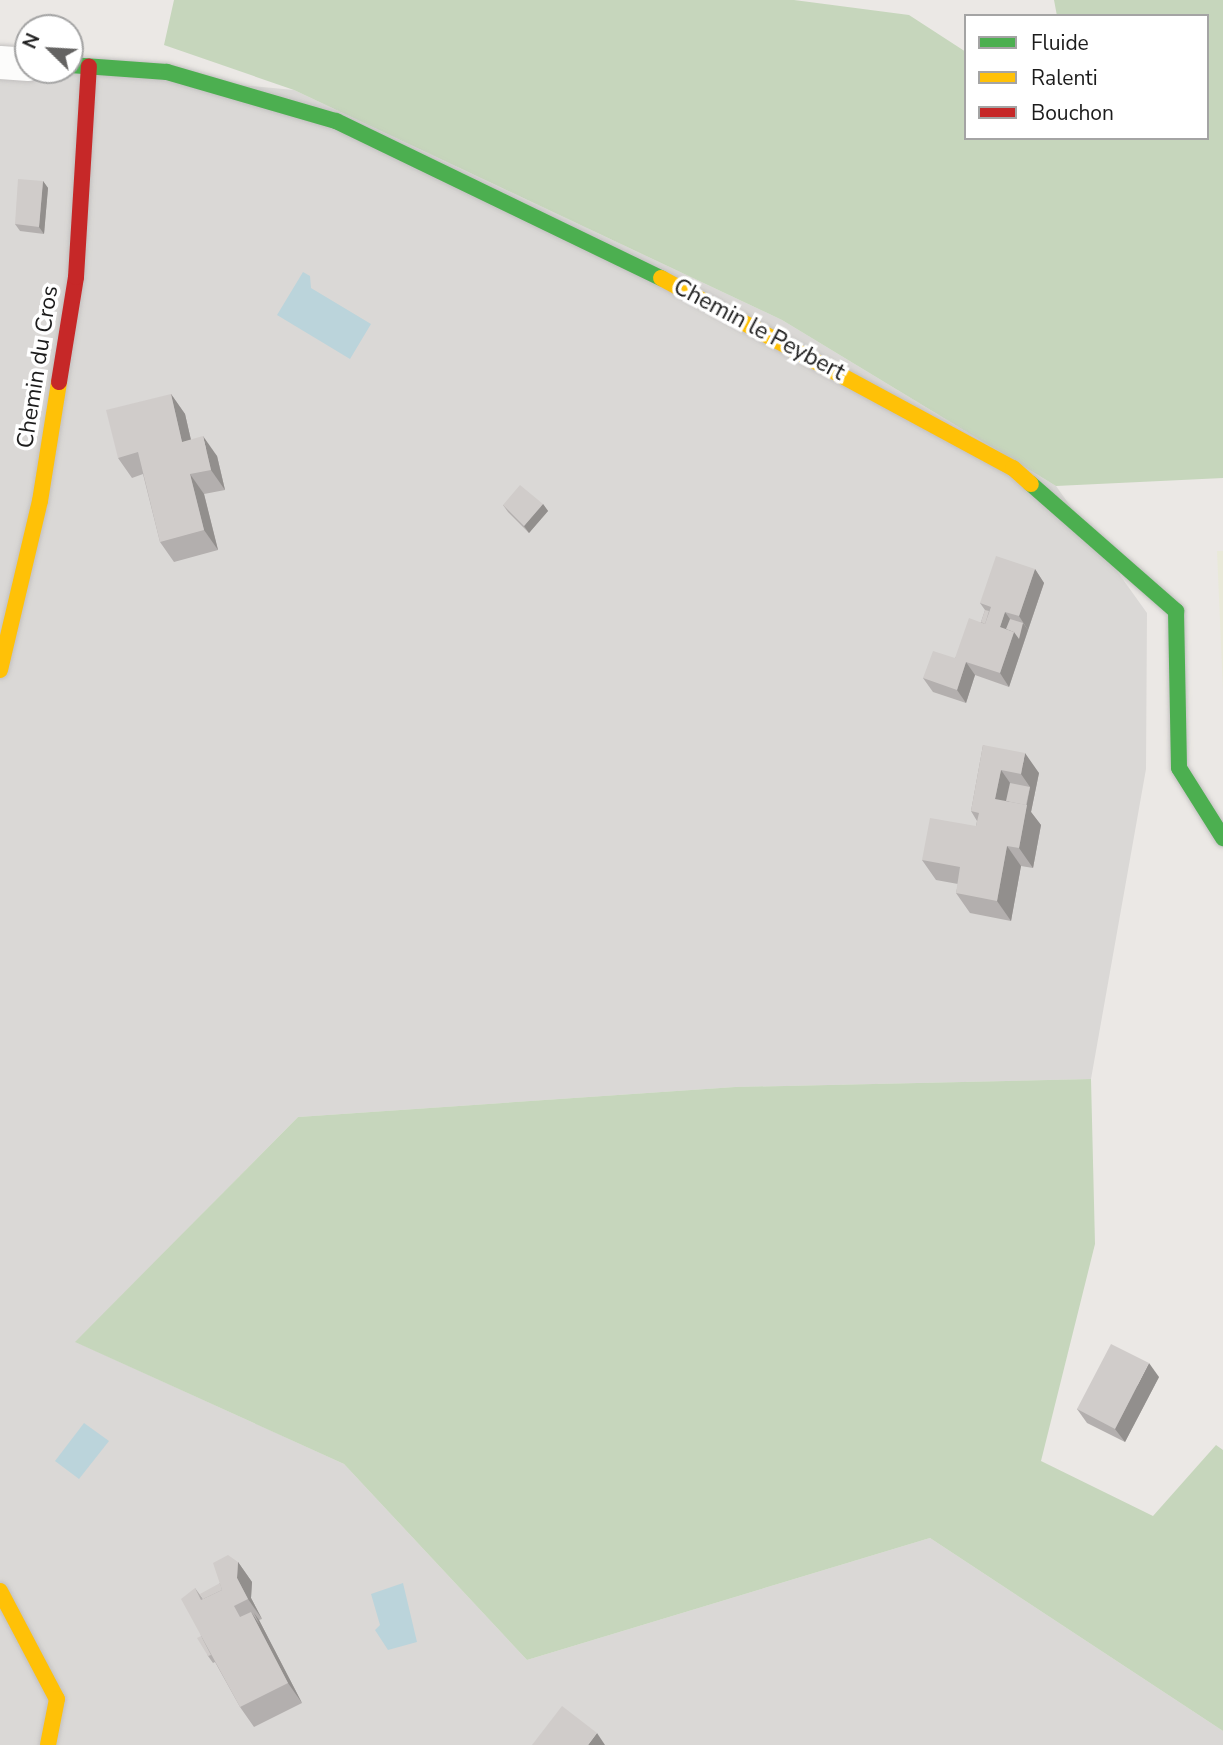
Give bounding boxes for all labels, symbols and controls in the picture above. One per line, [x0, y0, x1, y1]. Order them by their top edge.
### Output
north arrow [14, 14, 84, 84]
legend [964, 14, 1209, 140]
text: N [17, 29, 46, 53]
text: Fluide [1031, 29, 1089, 57]
text: Ralenti [1031, 64, 1098, 92]
text: Bouchon [1031, 99, 1114, 127]
street label: Chemin le Peybert [669, 273, 849, 387]
street label: Chemin du Cros [12, 284, 64, 450]

